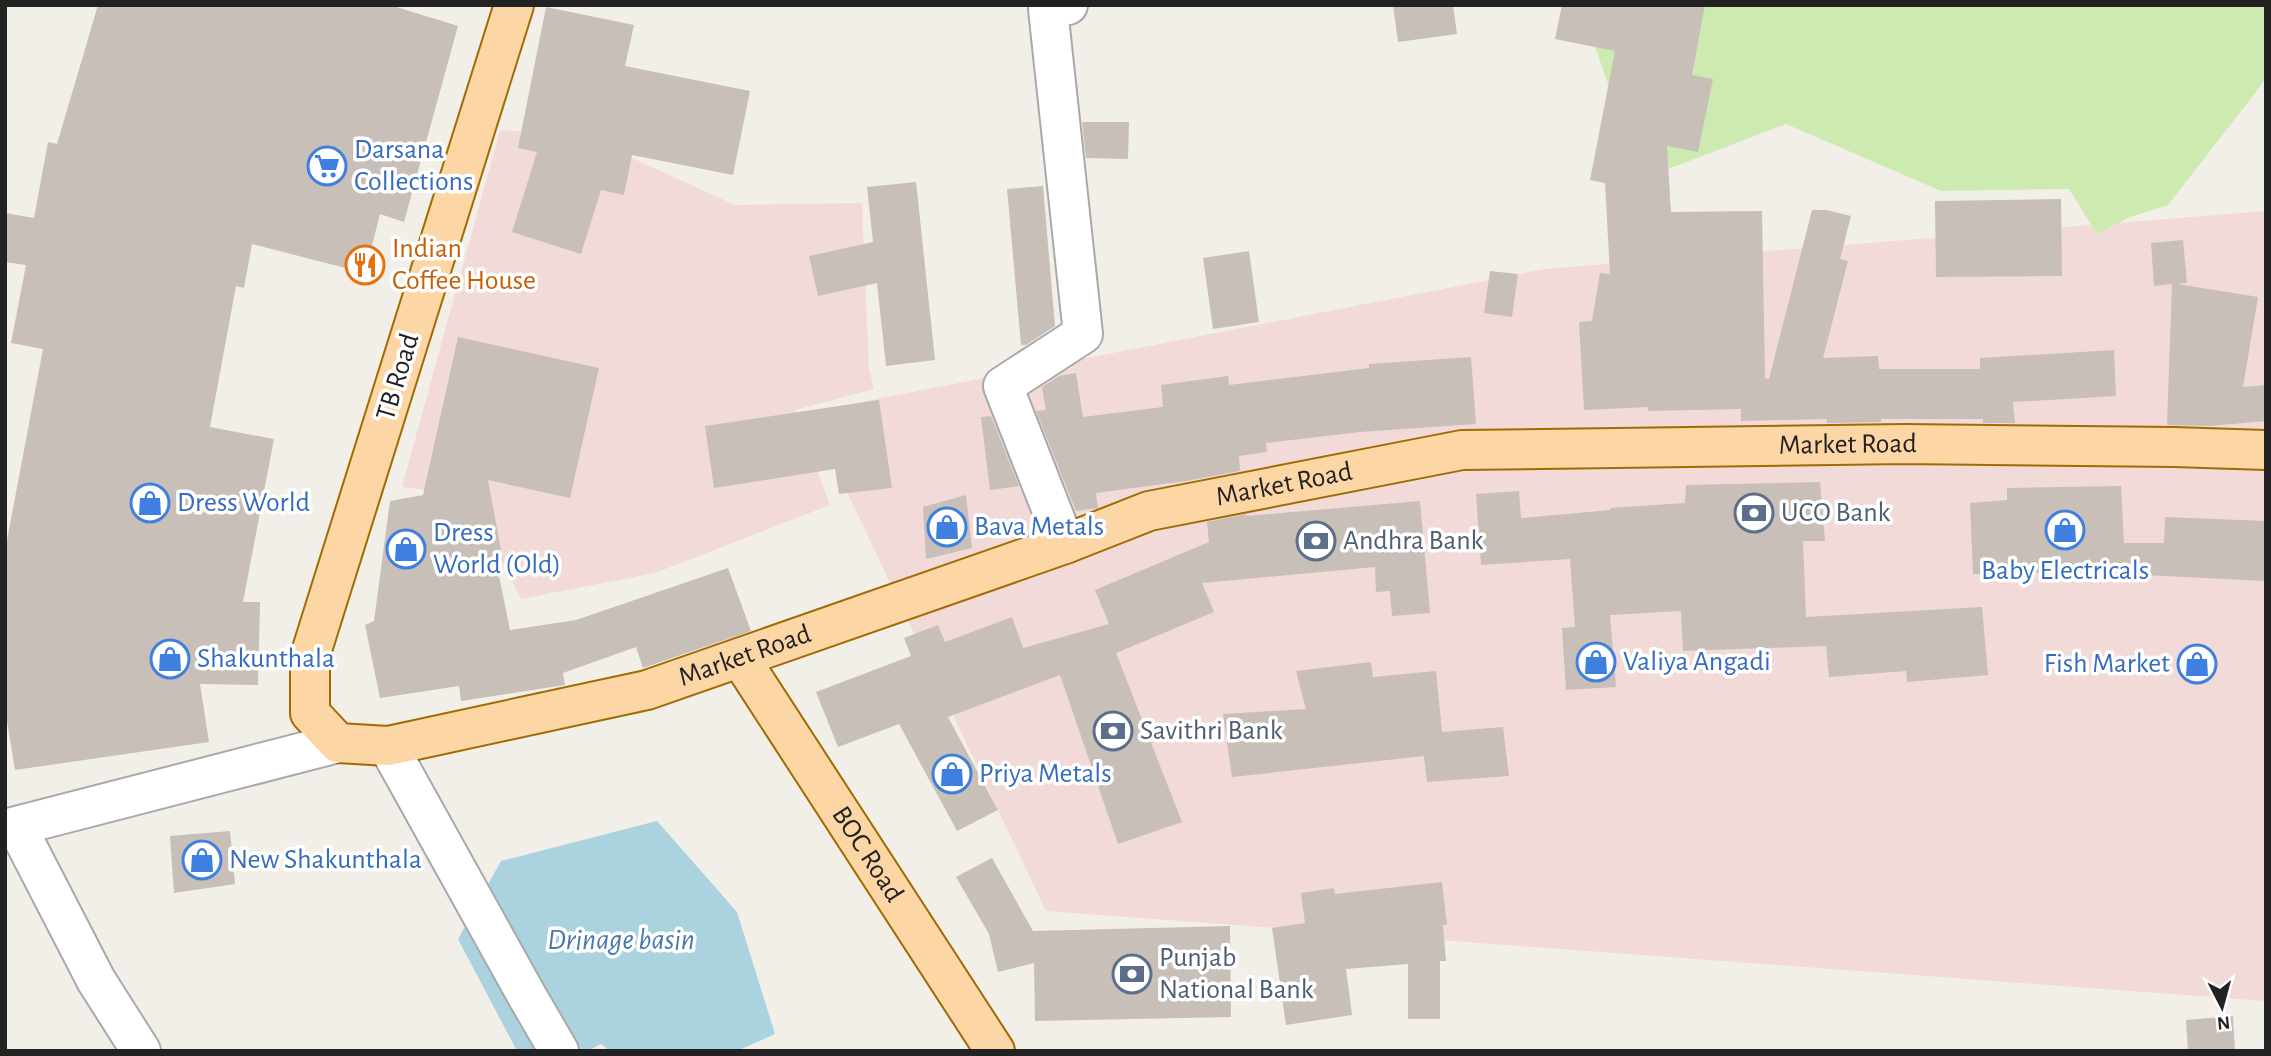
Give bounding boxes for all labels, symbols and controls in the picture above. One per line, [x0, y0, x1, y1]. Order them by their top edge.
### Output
place label: Darsana Collections [354, 136, 473, 196]
supermarket icon: Darsana Collections [306, 145, 348, 187]
place label: Indian Coffee House [392, 235, 536, 295]
restaurant icon: Indian Coffee House [344, 244, 386, 286]
street label: TB Road [372, 330, 424, 424]
street label: Market Road [1779, 430, 1917, 460]
street label: Market Road [1214, 458, 1355, 512]
shop icon: Dress World [129, 482, 171, 524]
place label: Dress World [177, 489, 310, 517]
bank icon: UCO Bank [1733, 492, 1775, 534]
place label: UCO Bank [1781, 499, 1891, 527]
shop icon: Bava Metals [926, 506, 968, 548]
shop icon: Baby Electricals [2044, 509, 2086, 551]
place label: Bava Metals [974, 513, 1104, 541]
place label: Dress World (Old) [433, 519, 561, 579]
bank icon: Andhra Bank [1295, 520, 1337, 562]
place label: Andhra Bank [1343, 527, 1484, 555]
shop icon: Dress World (Old) [385, 528, 427, 570]
place label: Baby Electricals [1981, 557, 2149, 585]
street label: Market Road [675, 620, 815, 692]
shop icon: Shakunthala [149, 638, 191, 680]
shop icon: Valiya Angadi [1575, 641, 1617, 683]
shop icon: Fish Market [2176, 643, 2218, 685]
place label: Shakunthala [197, 645, 335, 673]
place label: Valiya Angadi [1623, 648, 1771, 676]
place label: Fish Market [2044, 650, 2170, 678]
bank icon: Savithri Bank [1092, 710, 1134, 752]
place label: Savithri Bank [1140, 717, 1283, 745]
shop icon: Priya Metals [931, 753, 973, 795]
place label: Priya Metals [979, 760, 1112, 788]
street label: BOC Road [826, 801, 908, 907]
shop icon: New Shakunthala [181, 839, 223, 881]
place label: New Shakunthala [229, 846, 422, 874]
water label: Drinage basin [547, 925, 695, 955]
place label: Punjab National Bank [1159, 944, 1314, 1004]
bank icon: Punjab National Bank [1111, 953, 1153, 995]
north arrow [2187, 972, 2257, 1042]
text: N [2216, 1012, 2231, 1033]

